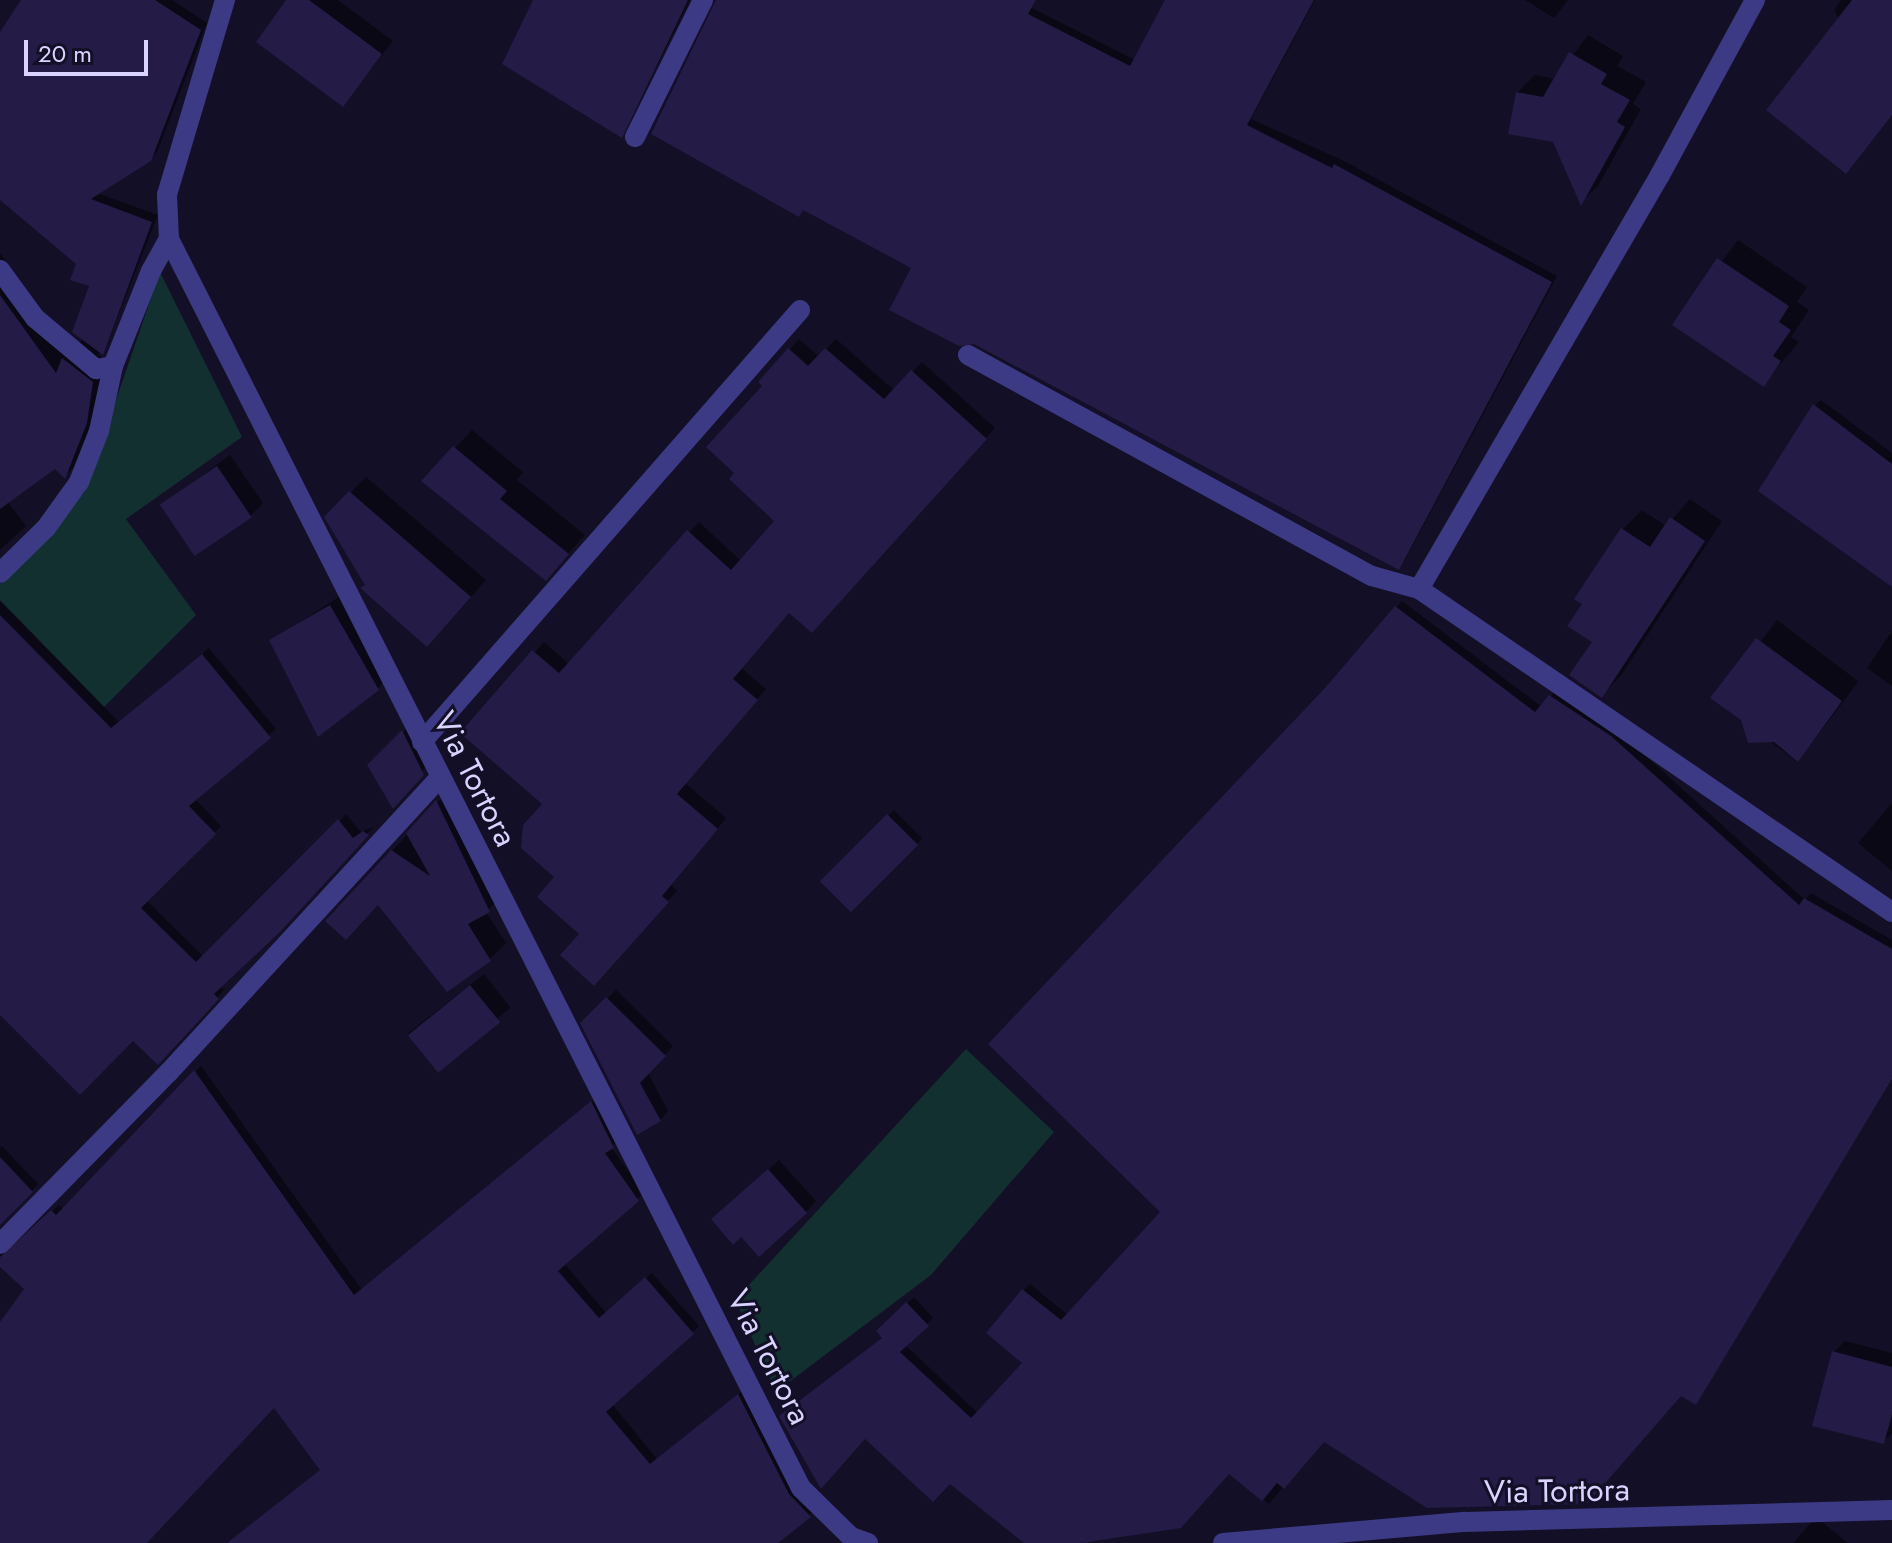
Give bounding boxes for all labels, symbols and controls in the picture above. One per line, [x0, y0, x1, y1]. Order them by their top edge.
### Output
scale bar [28, 24, 152, 74]
text: 20 m [38, 36, 92, 71]
street label: Via Tortora [425, 705, 525, 853]
street label: Via Tortora [719, 1283, 819, 1431]
street label: Via Tortora [1484, 1471, 1630, 1511]

